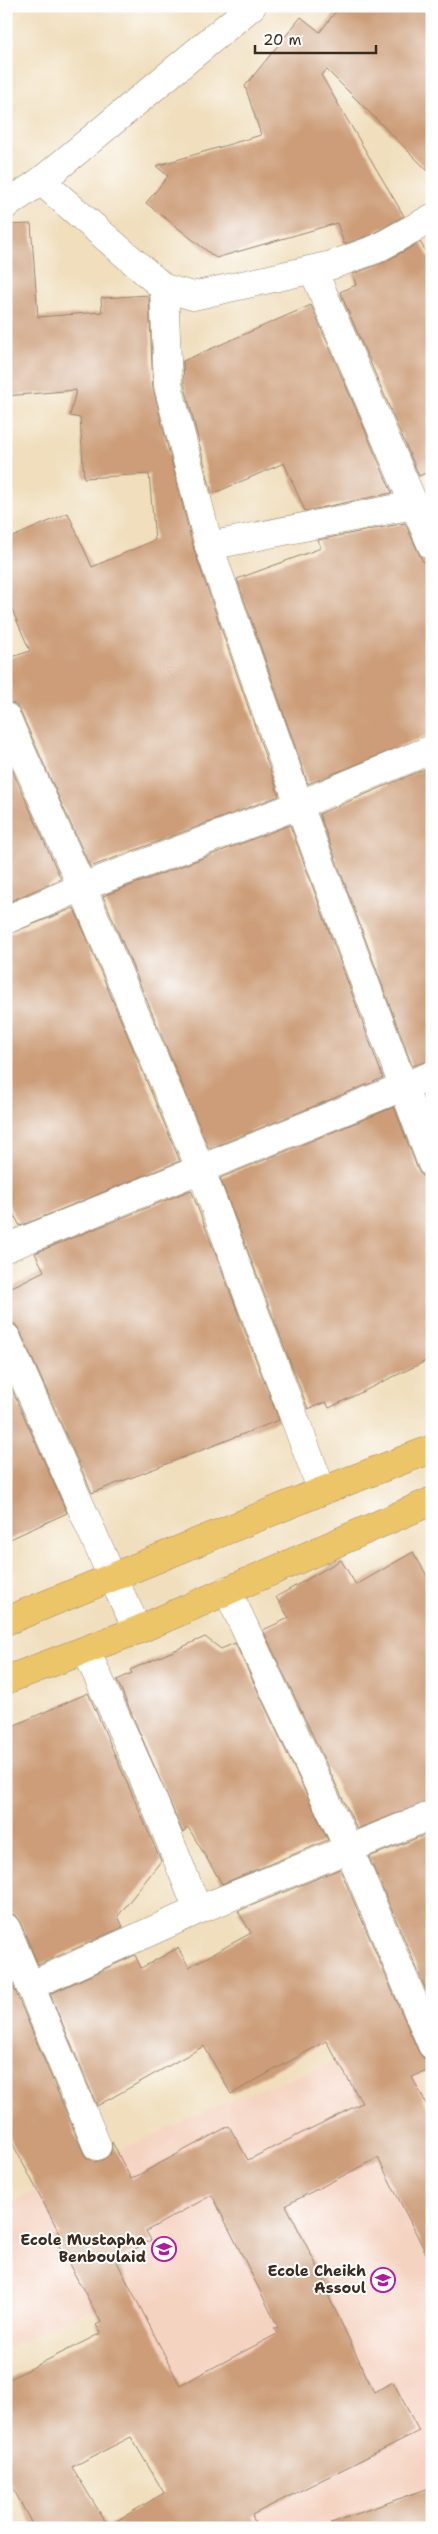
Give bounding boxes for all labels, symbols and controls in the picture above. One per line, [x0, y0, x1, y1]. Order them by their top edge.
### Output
scale bar [255, 22, 377, 54]
text: 20 m [263, 30, 302, 50]
place label: Ecole Mustapha Benboulaid [20, 2230, 147, 2267]
school or university icon: Ecole Mustapha Benboulaid [151, 2236, 177, 2262]
place label: Ecole Cheikh Assoul [267, 2261, 366, 2298]
school or university icon: Ecole Cheikh Assoul [370, 2267, 396, 2293]

